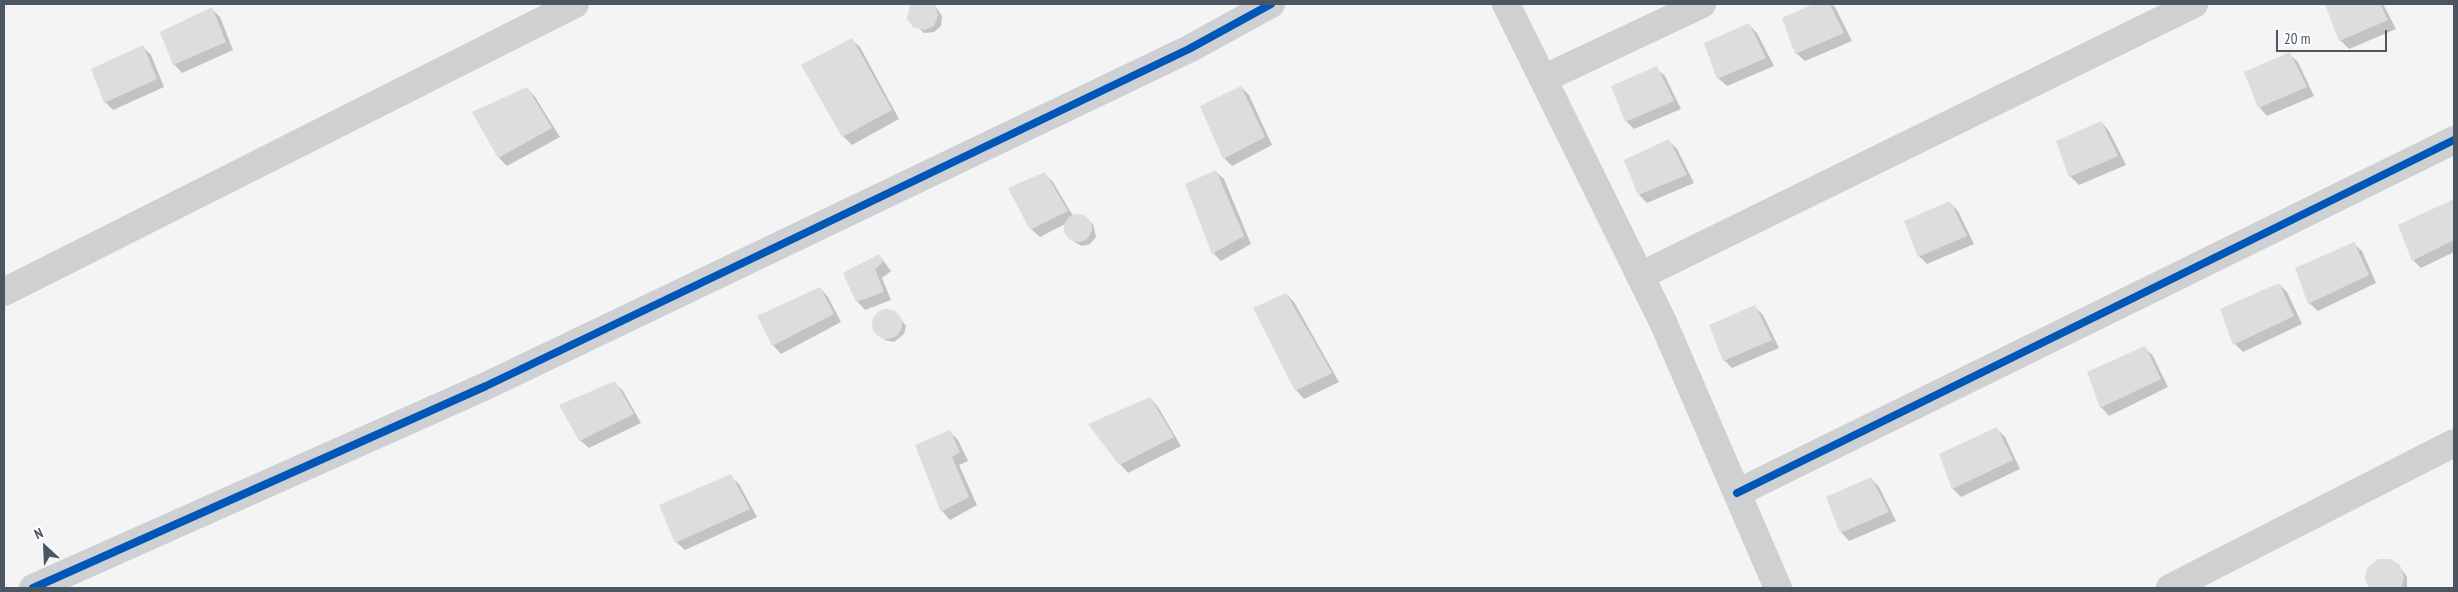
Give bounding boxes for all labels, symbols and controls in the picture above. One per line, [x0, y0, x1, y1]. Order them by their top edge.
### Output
scale bar [2278, 20, 2389, 52]
text: 20 m [2284, 29, 2310, 48]
north arrow [20, 522, 70, 572]
text: N [31, 524, 46, 543]

